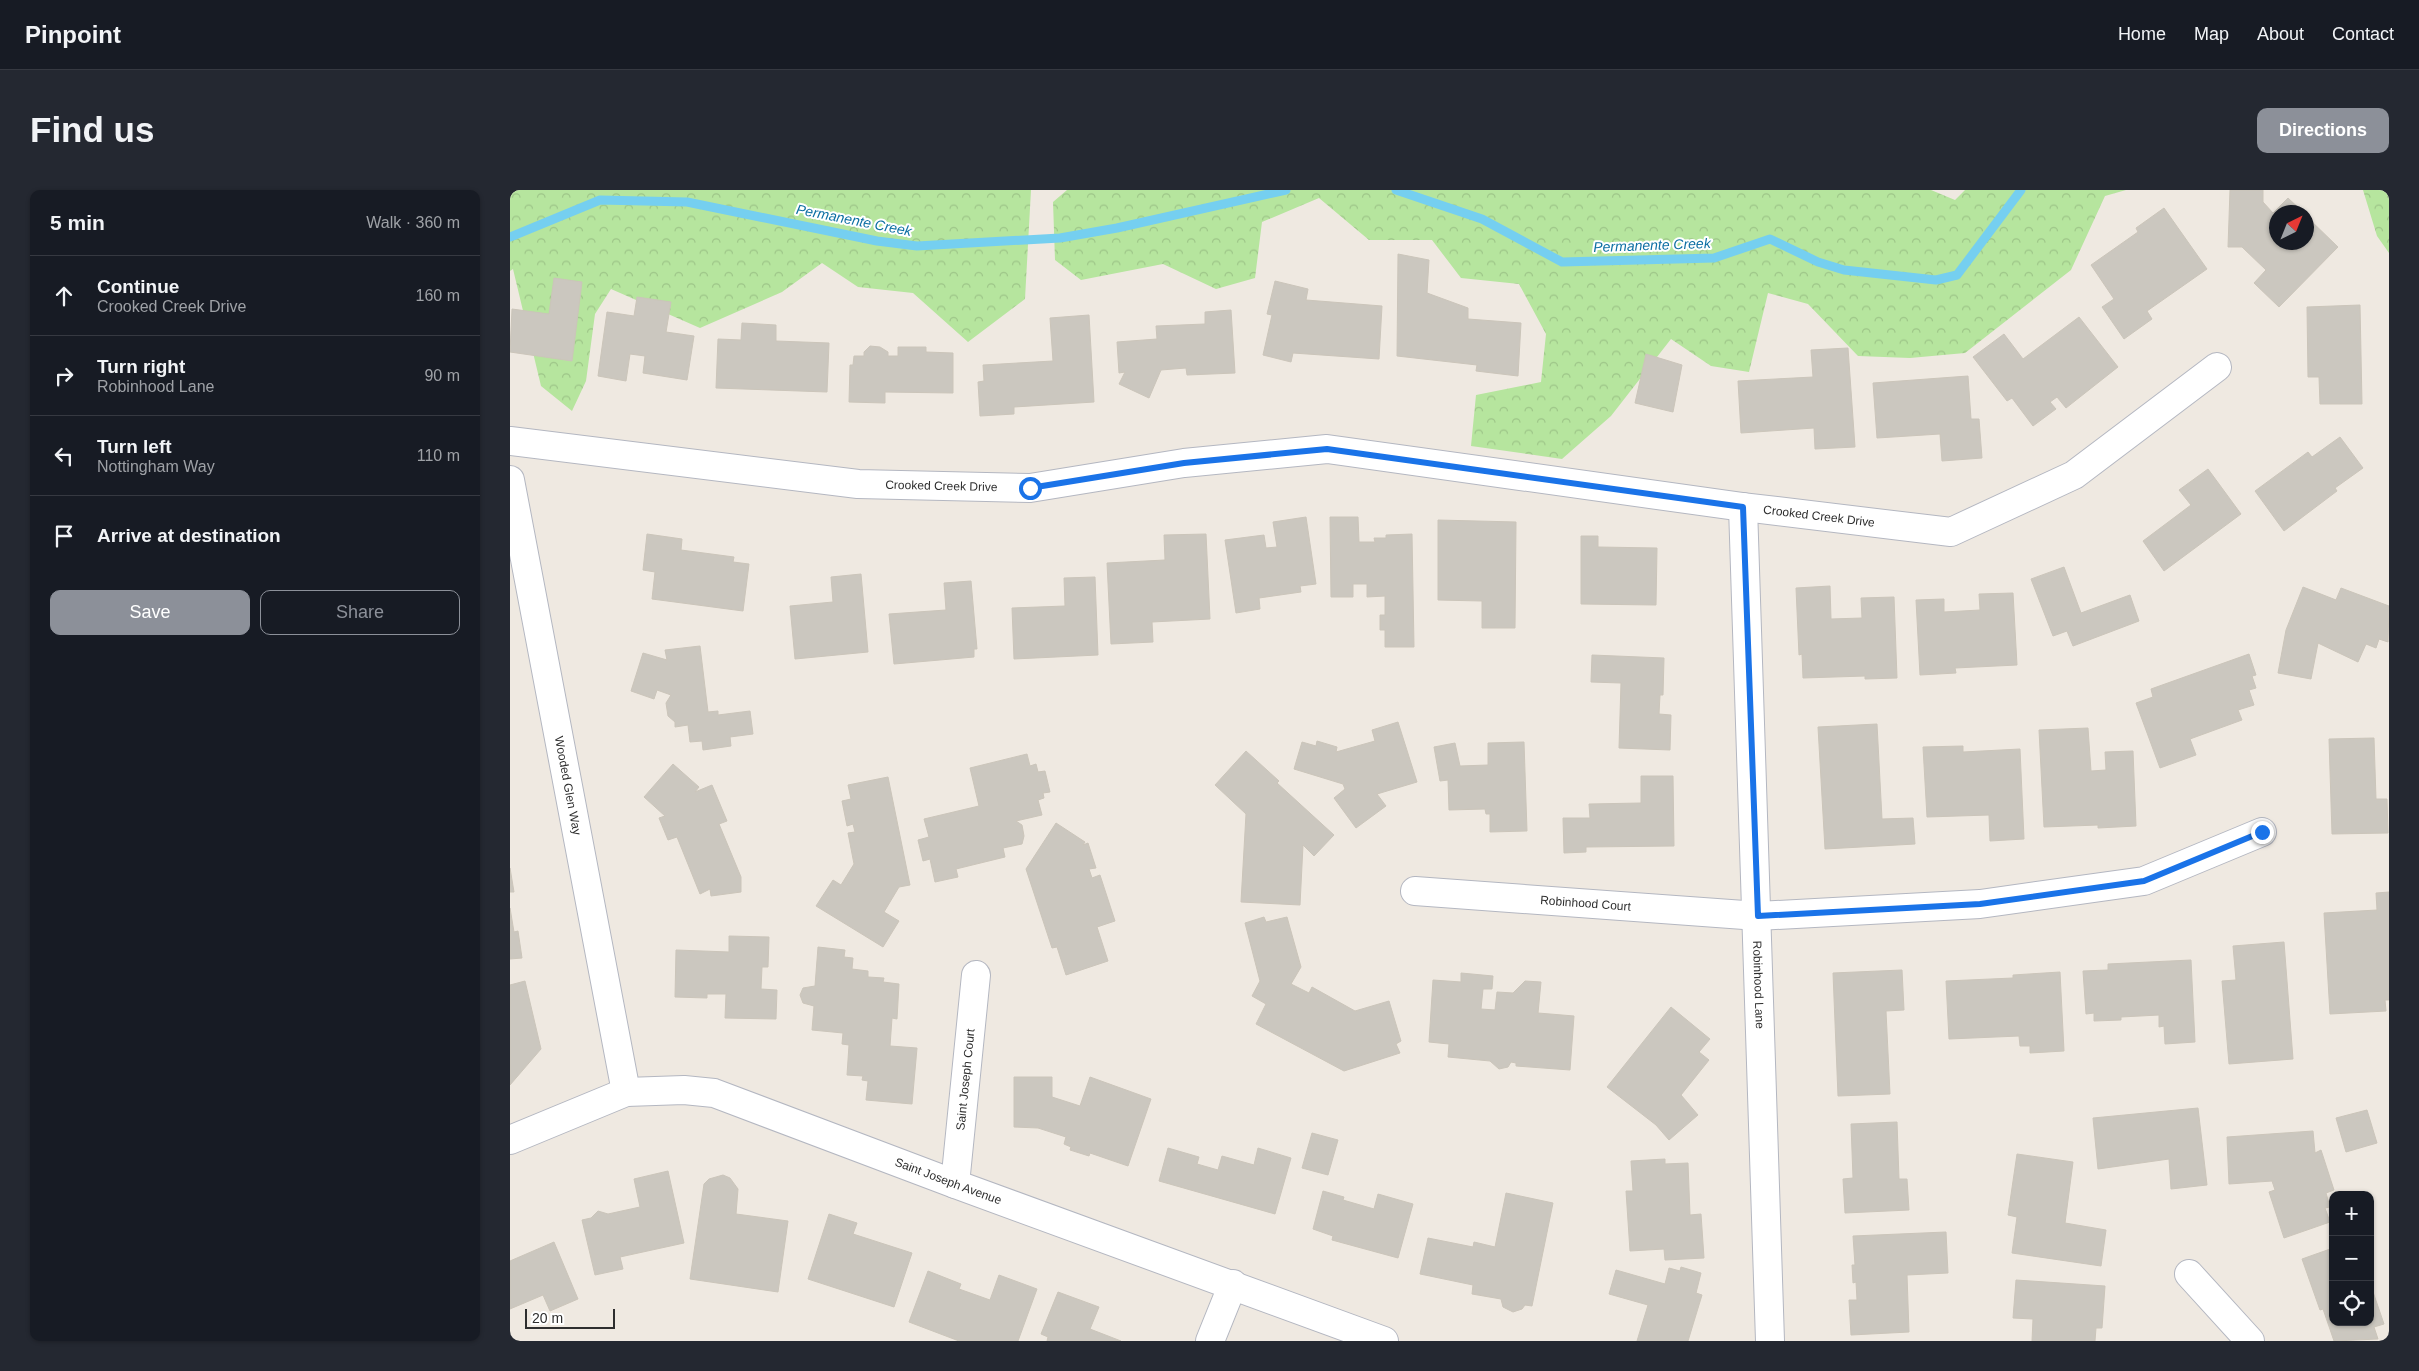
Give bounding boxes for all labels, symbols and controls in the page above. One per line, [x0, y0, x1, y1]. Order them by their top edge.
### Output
text: Pinpoint [25, 21, 121, 48]
text: Home [2118, 24, 2166, 44]
text: Map [2194, 24, 2229, 44]
text: About [2257, 24, 2304, 44]
text: Contact [2332, 24, 2394, 44]
button: Directions [2257, 108, 2389, 153]
text: Find us [30, 110, 154, 149]
water label: Permanente Creek [795, 201, 914, 239]
north arrow [2269, 205, 2314, 250]
text: 5 min [50, 211, 105, 234]
text: Walk · 360 m [366, 214, 460, 231]
water label: Permanente Creek [1593, 235, 1712, 255]
text: Continue [97, 276, 179, 297]
icon: ahead [50, 282, 78, 310]
text: 160 m [416, 287, 460, 304]
text: Crooked Creek Drive [97, 298, 246, 315]
text: Turn right [97, 356, 185, 377]
icon: right [50, 362, 78, 390]
text: 90 m [424, 367, 460, 384]
text: Robinhood Lane [97, 378, 214, 395]
text: Turn left [97, 436, 172, 457]
icon: left [50, 442, 78, 470]
text: 110 m [417, 447, 460, 464]
text: Nottingham Way [97, 458, 215, 475]
route start [1019, 477, 1042, 500]
street label: Crooked Creek Drive [885, 478, 998, 494]
street label: Crooked Creek Drive [1763, 502, 1876, 530]
icon: arrive [50, 522, 78, 550]
text: Arrive at destination [97, 525, 281, 546]
button: Save [50, 590, 250, 635]
button: Share [260, 590, 460, 635]
street label: Wooded Glen Way [552, 735, 584, 836]
route end [2251, 821, 2274, 844]
street label: Robinhood Court [1540, 893, 1632, 914]
street label: Robinhood Lane [1750, 940, 1767, 1029]
street label: Saint Joseph Court [953, 1027, 978, 1131]
street label: Saint Joseph Avenue [893, 1155, 1004, 1208]
map controls [2329, 1191, 2374, 1326]
button: + [2329, 1191, 2374, 1236]
button: − [2329, 1236, 2374, 1281]
button: locate [2329, 1281, 2374, 1326]
scale bar [525, 1306, 615, 1329]
text: 20 m [532, 1310, 563, 1326]

